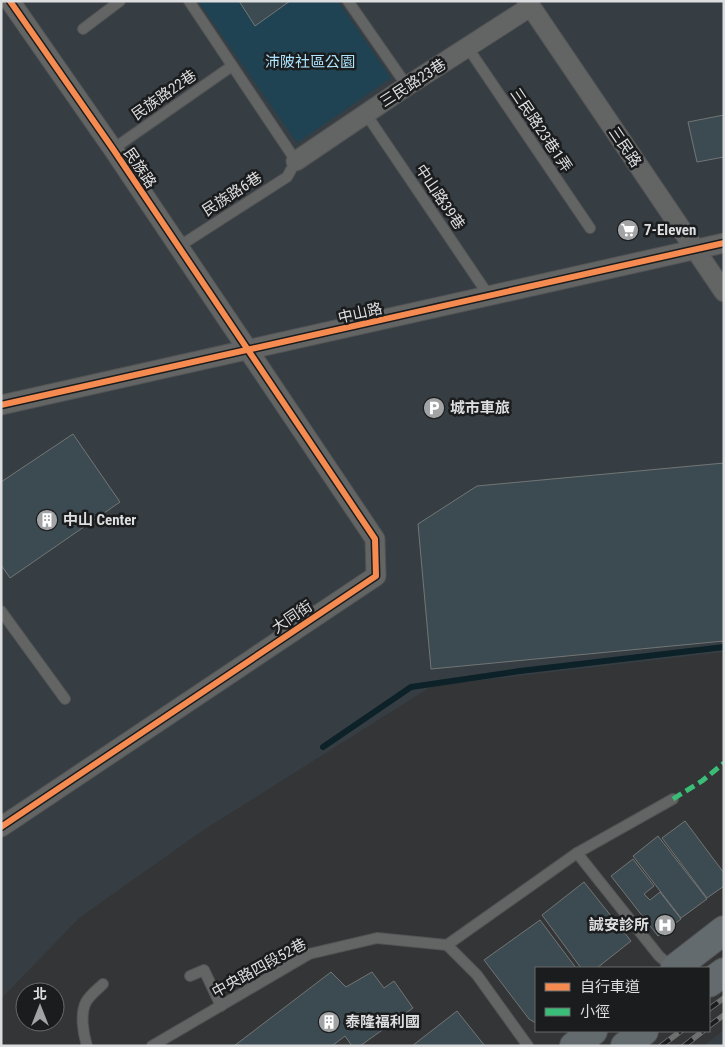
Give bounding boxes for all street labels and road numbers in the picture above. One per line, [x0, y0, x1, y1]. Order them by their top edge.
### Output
street label: 三民路23巷 [377, 55, 449, 111]
street label: 民族路22巷 [128, 66, 200, 124]
street label: 三民路23巷1弄 [506, 85, 576, 175]
street label: 三民路 [605, 123, 645, 171]
street label: 民族路 [120, 144, 160, 192]
street label: 中山路39巷 [412, 161, 468, 233]
street label: 民族路6巷 [199, 168, 265, 220]
street label: 中山路 [336, 299, 384, 327]
street label: 大同街 [268, 597, 316, 637]
street label: 中央路四段52巷 [209, 935, 309, 1001]

